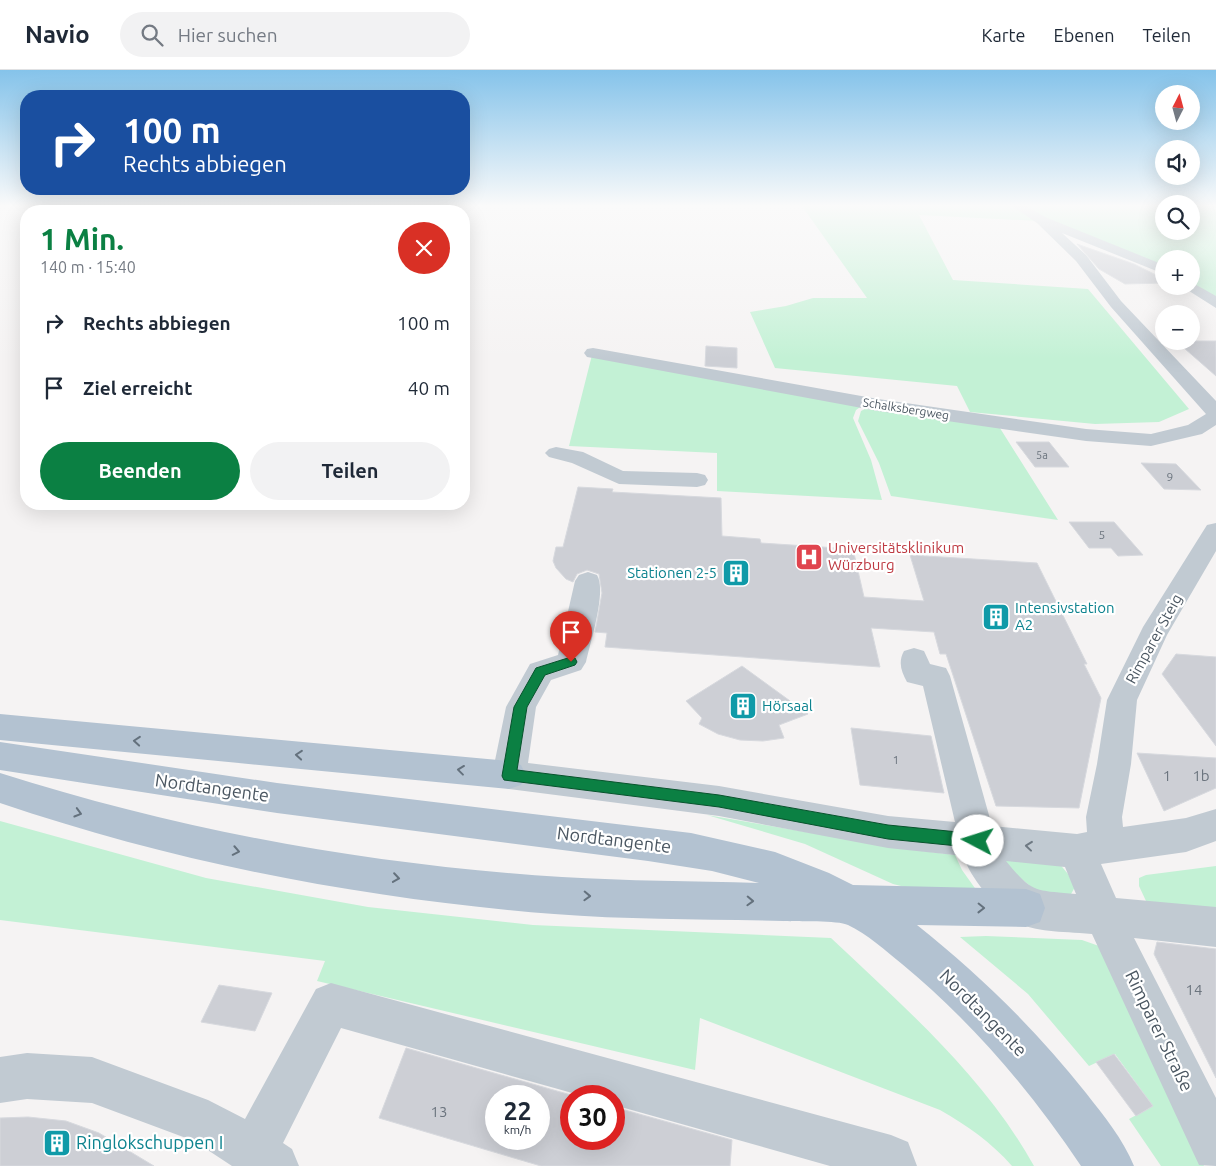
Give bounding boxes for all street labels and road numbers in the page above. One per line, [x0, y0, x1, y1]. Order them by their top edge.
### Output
street label: Schalksbergweg [862, 395, 950, 422]
street label: Rimparer Steig [1122, 591, 1185, 687]
street label: Nordtangente [154, 769, 270, 805]
street label: Nordtangente [556, 822, 672, 856]
street label: Nordtangente [936, 965, 1031, 1060]
street label: Rimparer Straße [1122, 967, 1198, 1094]

